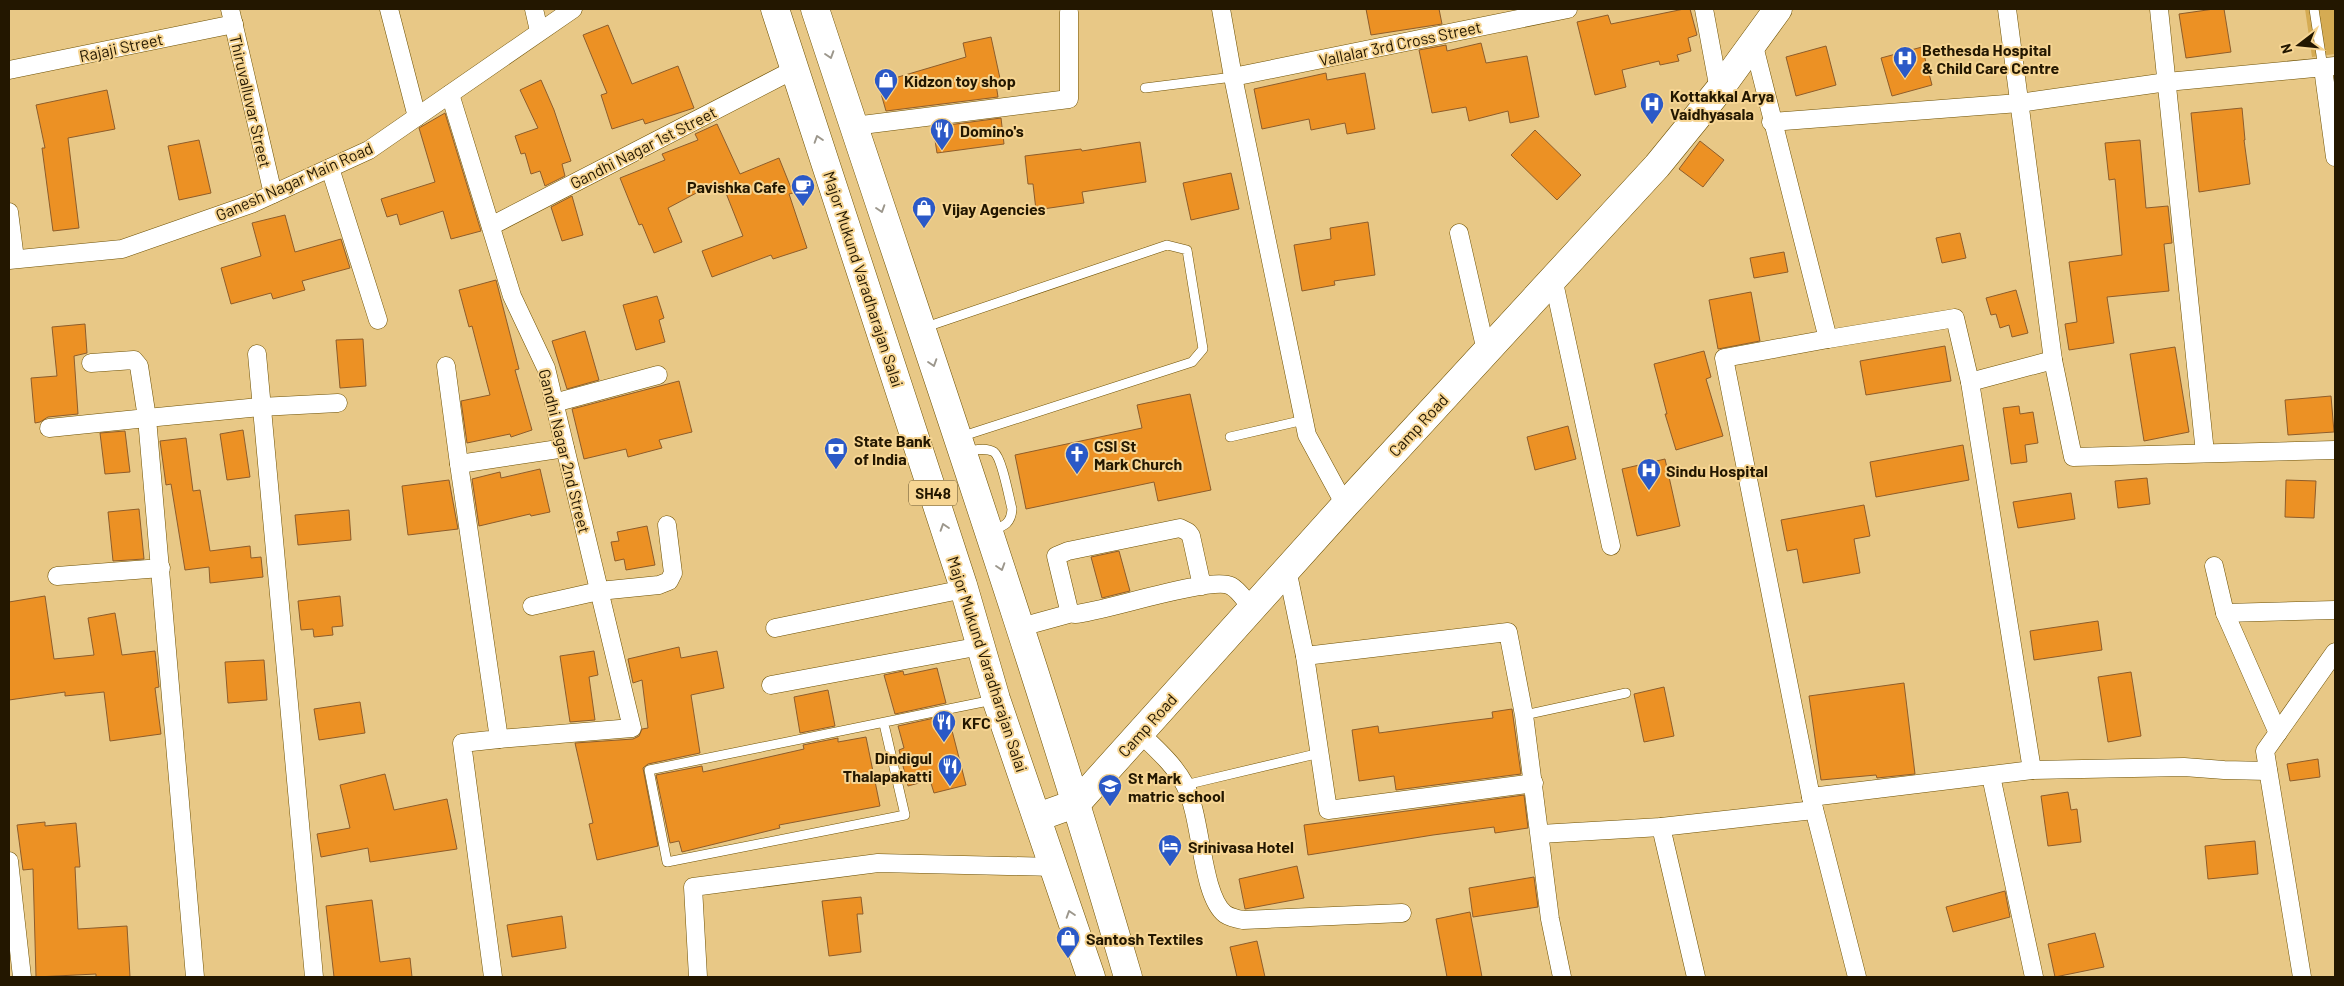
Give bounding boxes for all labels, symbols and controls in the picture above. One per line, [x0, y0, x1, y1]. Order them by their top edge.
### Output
street label: Vallalar 3rd Cross Street [1317, 17, 1483, 69]
north arrow [2274, 20, 2324, 70]
street label: Rajaji Street [77, 29, 165, 65]
street label: Thiruvalluvar Street [226, 33, 276, 169]
place label: Bethesda Hospital & Child Care Centre [1922, 40, 2059, 77]
text: N [2277, 42, 2295, 56]
hospital icon: Bethesda Hospital & Child Care Centre [1892, 45, 1918, 79]
one-way arrow [824, 50, 834, 59]
shop icon: Kidzon toy shop [873, 67, 899, 101]
place label: Kidzon toy shop [904, 71, 1016, 90]
place label: Kottakkal Arya Vaidhyasala [1670, 86, 1774, 123]
hospital icon: Kottakkal Arya Vaidhyasala [1639, 91, 1665, 125]
street label: Gandhi Nagar 1st Street [567, 102, 719, 192]
restaurant icon: Domino's [929, 117, 955, 151]
place label: Domino's [960, 121, 1024, 140]
one-way arrow [814, 136, 824, 144]
street label: Ganesh Nagar Main Road [213, 138, 375, 224]
street label: Major Mukund Varadharajan Salai [820, 169, 908, 389]
cafe icon: Pavishka Cafe [790, 173, 816, 207]
place label: Pavishka Cafe [687, 177, 786, 196]
shop icon: Vijay Agencies [911, 195, 937, 229]
place label: Vijay Agencies [942, 199, 1046, 218]
one-way arrow [876, 205, 886, 213]
one-way arrow [927, 359, 937, 367]
street label: Gandhi Nagar 2nd Street [535, 367, 595, 535]
street label: Camp Road [1384, 390, 1452, 460]
place label: State Bank of India [854, 431, 932, 468]
bank icon: State Bank of India [823, 436, 849, 470]
place label: CSI St Mark Church [1094, 436, 1182, 473]
church icon: CSI St Mark Church [1064, 441, 1090, 475]
hospital icon: Sindu Hospital [1636, 457, 1662, 491]
place label: Sindu Hospital [1666, 461, 1768, 480]
road number: SH48 [909, 480, 957, 506]
one-way arrow [940, 523, 950, 531]
street label: Major Mukund Varadharajan Salai [944, 554, 1032, 774]
one-way arrow [995, 563, 1005, 571]
street label: Camp Road [1114, 690, 1180, 760]
restaurant icon: KFC [931, 709, 957, 743]
place label: KFC [962, 713, 991, 732]
place label: Dindigul Thalapakatti [843, 748, 932, 785]
restaurant icon: Dindigul Thalapakatti [937, 753, 963, 787]
place label: St Mark matric school [1128, 768, 1225, 805]
school or university icon: St Mark matric school [1097, 773, 1123, 807]
hotel icon: Srinivasa Hotel [1157, 833, 1183, 867]
place label: Srinivasa Hotel [1188, 837, 1294, 856]
one-way arrow [1066, 911, 1076, 919]
shop icon: Santosh Textiles [1055, 925, 1081, 959]
place label: Santosh Textiles [1086, 929, 1203, 948]

